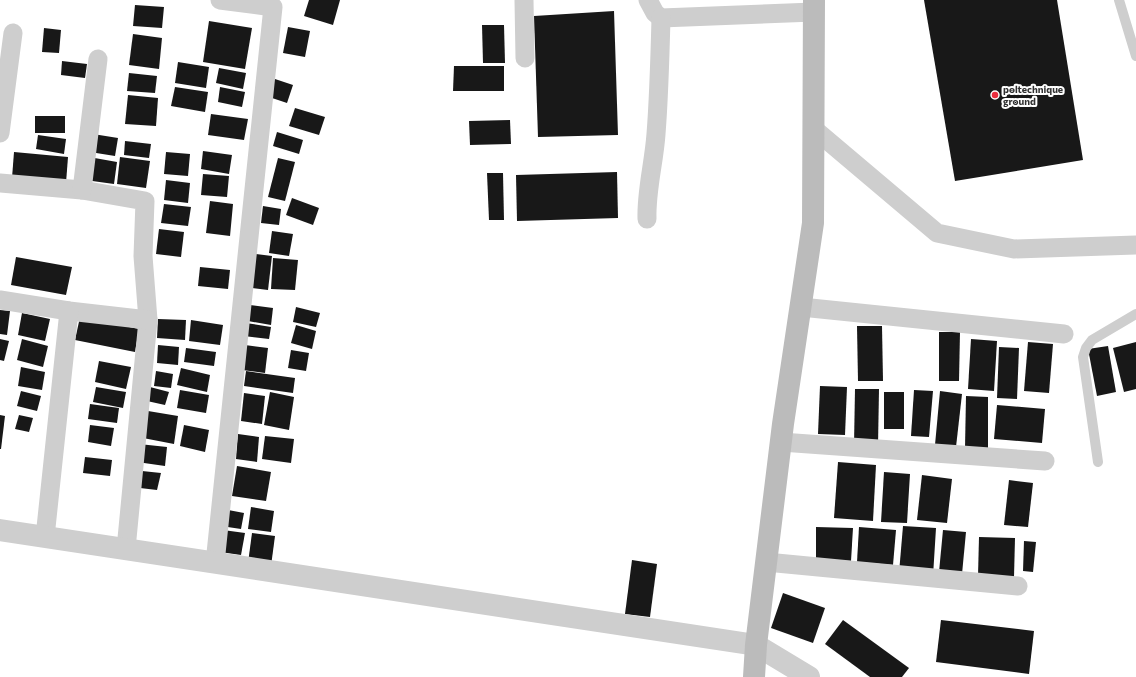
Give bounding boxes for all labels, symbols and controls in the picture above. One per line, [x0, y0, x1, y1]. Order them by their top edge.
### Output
place label: poltechnique ground [1003, 83, 1063, 107]
marker: poltechnique ground [990, 90, 1000, 100]

